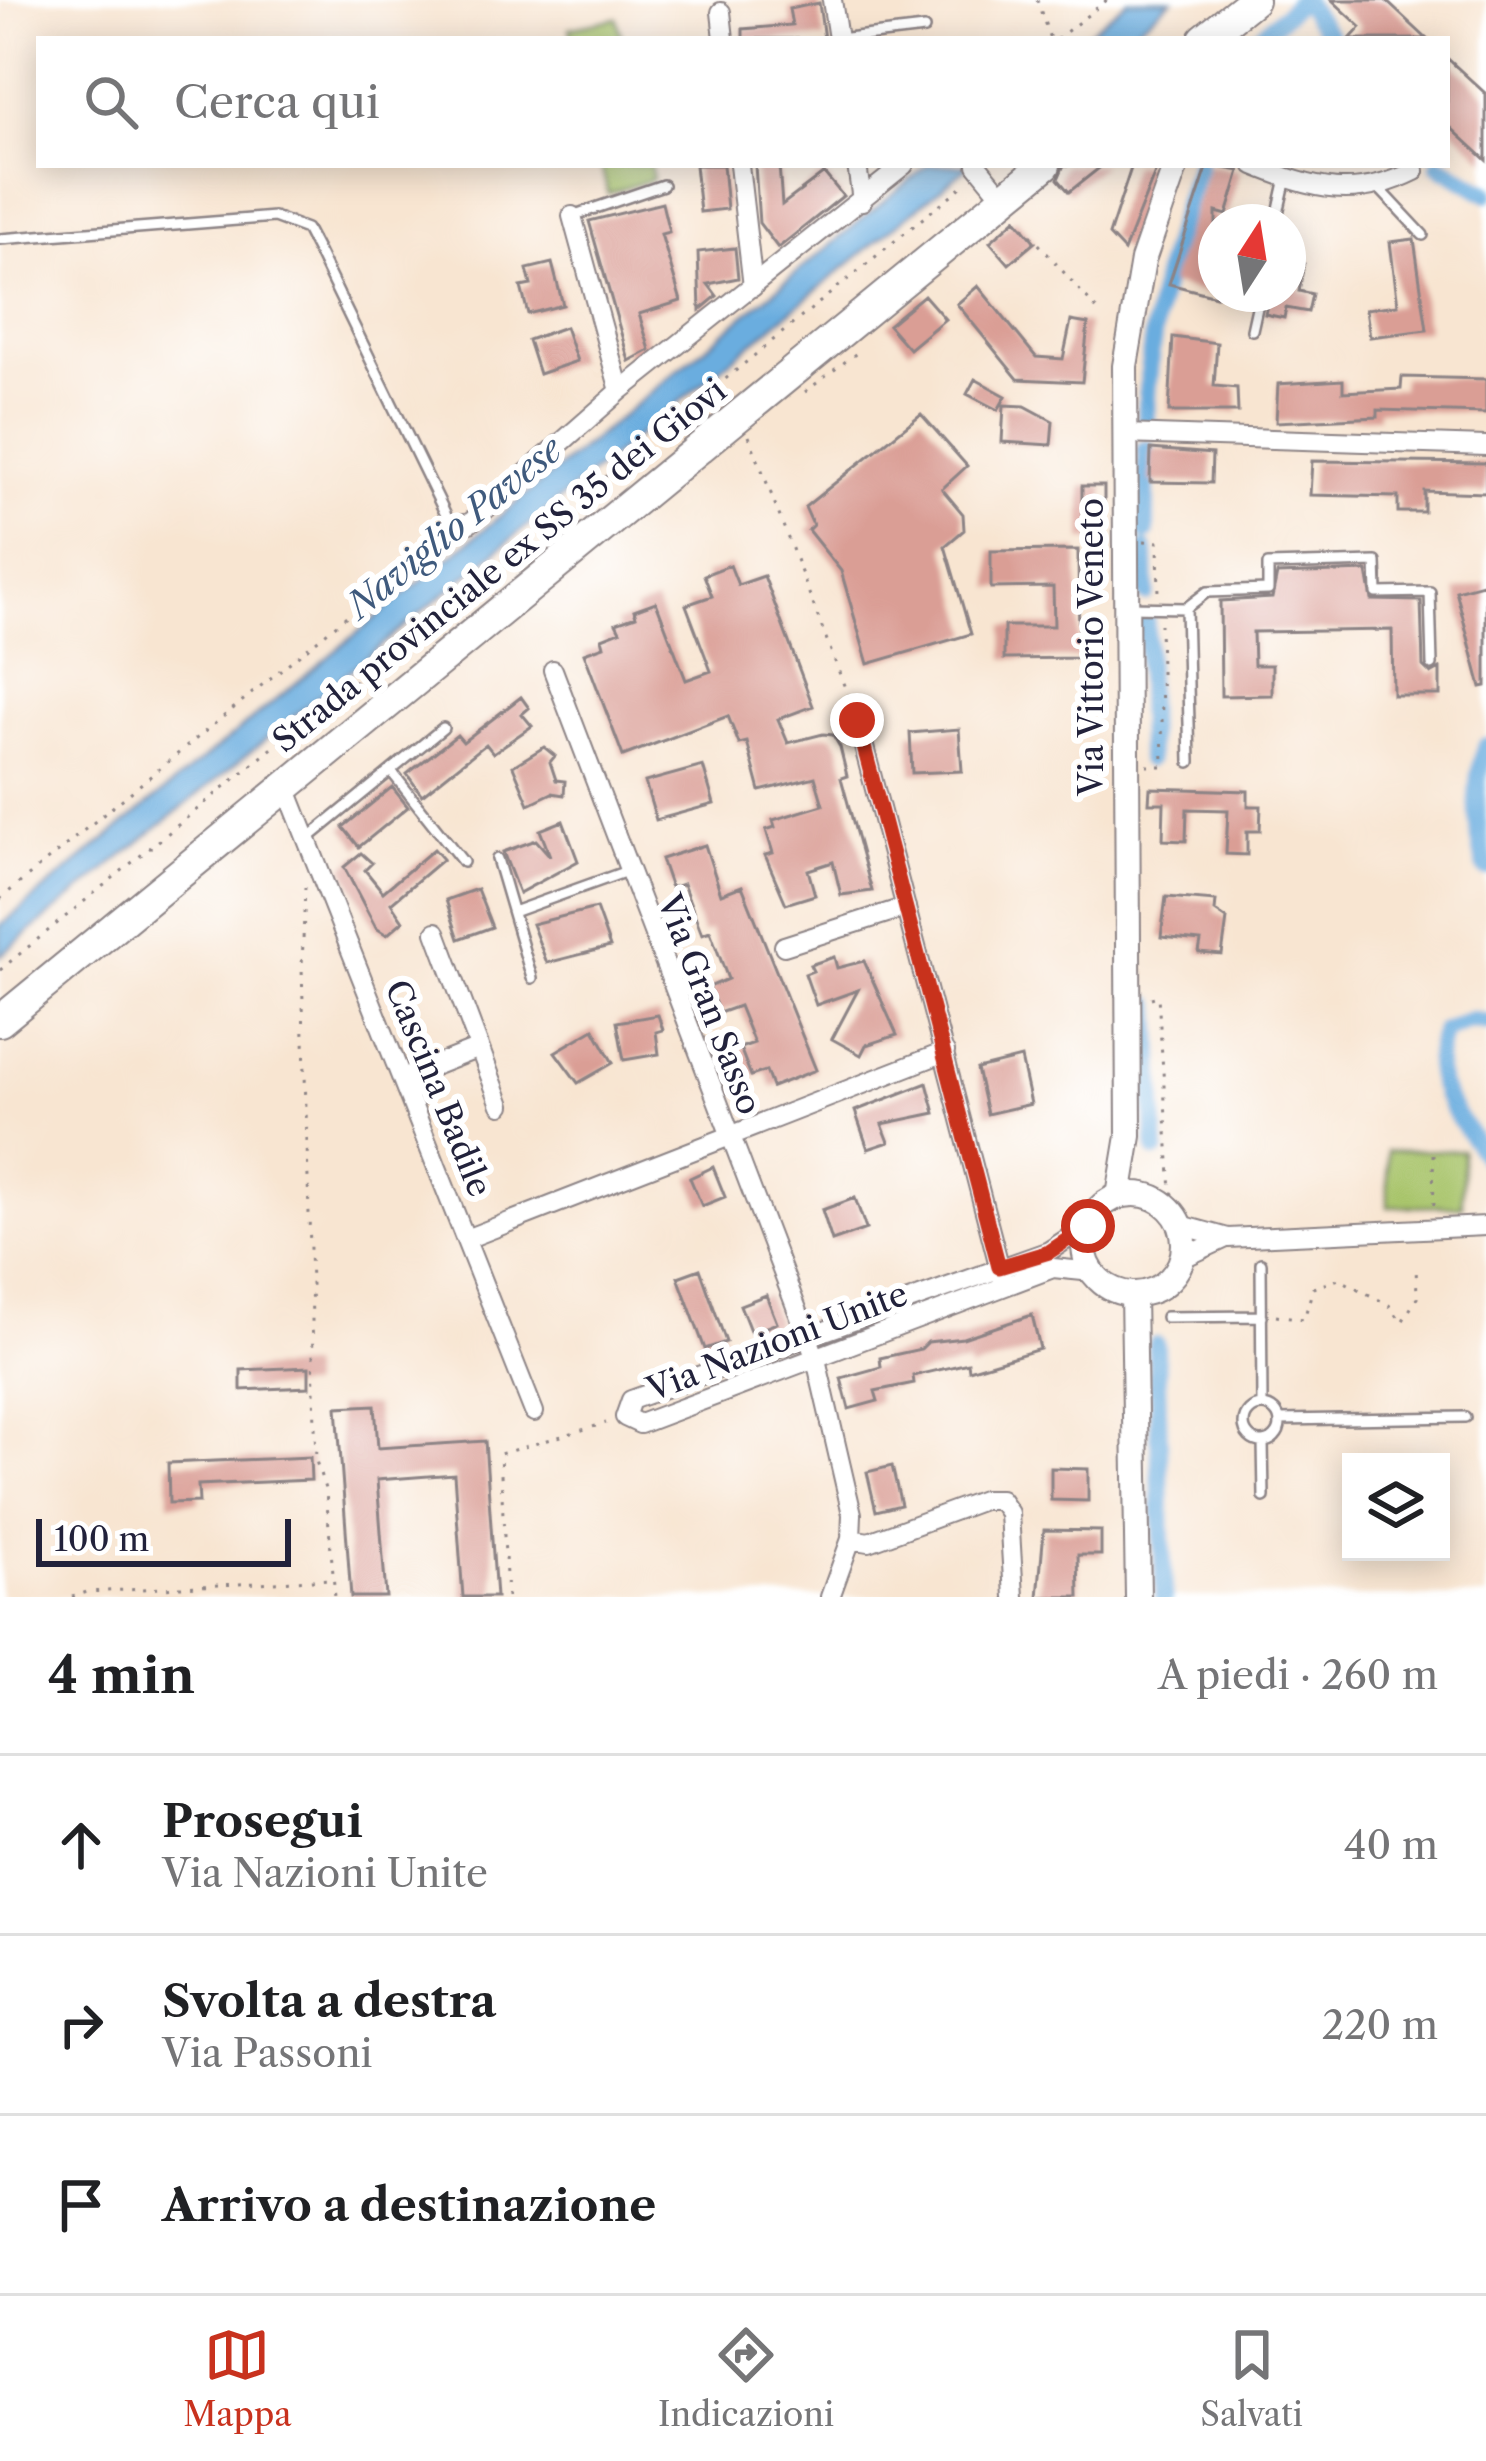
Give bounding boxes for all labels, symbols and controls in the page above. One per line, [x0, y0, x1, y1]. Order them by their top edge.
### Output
search box [36, 36, 1450, 168]
icon: search [78, 69, 144, 135]
text: Cerca qui [174, 74, 380, 130]
north arrow [1198, 204, 1306, 312]
street label: Strada provinciale ex SS 35 dei Giovi [264, 370, 734, 761]
water label: Naviglio Pavese [335, 426, 572, 629]
street label: Via Vittorio Veneto [1071, 498, 1112, 797]
route end [830, 693, 884, 747]
street label: Via Gran Sasso [648, 887, 770, 1120]
street label: Cascina Badile [376, 974, 501, 1202]
route start [1061, 1199, 1115, 1253]
street label: Via Nazioni Unite [640, 1273, 913, 1410]
map controls [1342, 1453, 1450, 1561]
button: layers [1342, 1453, 1450, 1561]
scale bar [36, 1513, 291, 1566]
text: 100 m [54, 1519, 149, 1560]
text: 4 min [48, 1644, 195, 1706]
text: A piedi · 260 m [1158, 1651, 1438, 1699]
text: Prosegui [162, 1793, 363, 1849]
icon: ahead [48, 1812, 114, 1878]
text: 40 m [1344, 1821, 1438, 1869]
text: Via Nazioni Unite [162, 1849, 488, 1897]
text: Svolta a destra [162, 1973, 496, 2029]
icon: right [48, 1992, 114, 2058]
text: 220 m [1322, 2001, 1438, 2049]
text: Via Passoni [162, 2029, 372, 2077]
icon: arrive [48, 2172, 114, 2238]
text: Arrivo a destinazione [162, 2177, 656, 2233]
tab: Mappa [183, 2322, 292, 2435]
tab: Indicazioni [658, 2322, 834, 2435]
tab: Salvati [1200, 2322, 1303, 2435]

